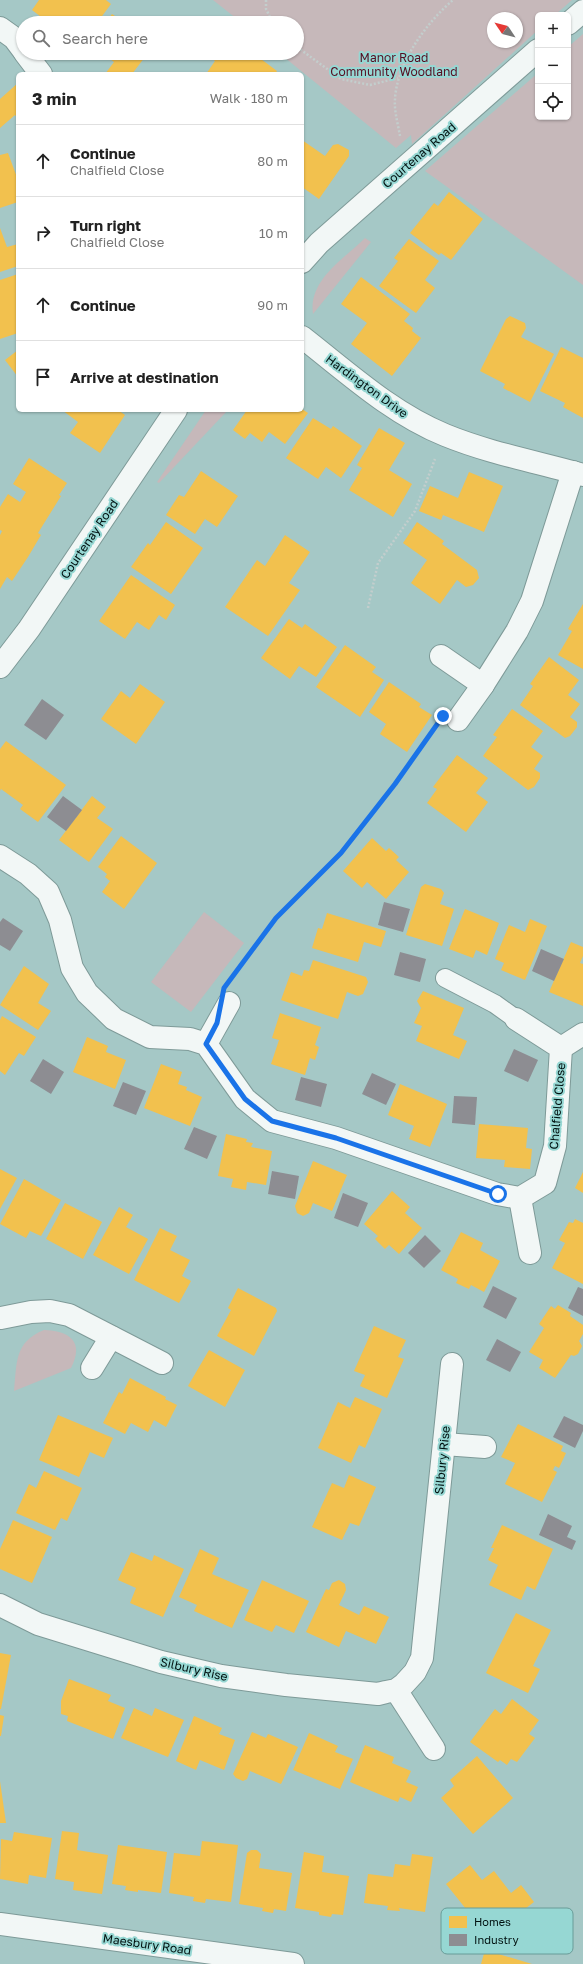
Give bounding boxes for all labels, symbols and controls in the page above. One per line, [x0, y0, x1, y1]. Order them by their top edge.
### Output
north arrow [487, 12, 523, 48]
map controls [535, 12, 571, 120]
button: + [535, 12, 571, 48]
search box [16, 16, 304, 60]
icon: search [30, 27, 52, 49]
text: Search here [62, 29, 148, 47]
button: − [535, 48, 571, 84]
park label: Manor Road Community Woodland [330, 50, 458, 79]
button: locate [535, 84, 571, 120]
text: 3 min [32, 88, 76, 109]
text: Walk · 180 m [210, 90, 288, 106]
street label: Courtenay Road [379, 119, 459, 191]
text: Continue [70, 144, 136, 162]
icon: ahead [32, 150, 54, 172]
text: 80 m [257, 153, 288, 169]
text: Chalfield Close [70, 162, 164, 178]
text: Turn right [70, 216, 141, 234]
icon: right [32, 222, 54, 244]
text: 10 m [259, 225, 288, 241]
text: Chalfield Close [70, 234, 164, 250]
icon: ahead [32, 294, 54, 316]
text: Continue [70, 296, 136, 314]
text: 90 m [257, 297, 288, 313]
street label: Hardington Drive [323, 351, 411, 421]
icon: arrive [32, 366, 54, 388]
text: Arrive at destination [70, 368, 219, 386]
street label: Courtenay Road [57, 497, 121, 581]
route end [434, 707, 452, 725]
street label: Chalfield Close [546, 1062, 568, 1150]
route start [489, 1185, 507, 1203]
street label: Silbury Rise [431, 1425, 453, 1495]
street label: Silbury Rise [159, 1654, 229, 1684]
legend [441, 1908, 573, 1954]
text: Homes [474, 1915, 511, 1928]
street label: Maesbury Road [102, 1930, 192, 1958]
text: Industry [474, 1933, 519, 1946]

